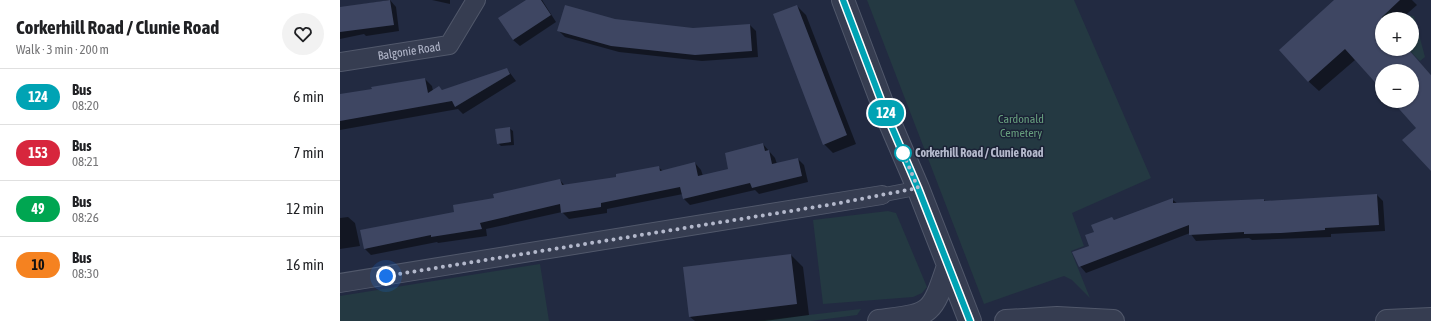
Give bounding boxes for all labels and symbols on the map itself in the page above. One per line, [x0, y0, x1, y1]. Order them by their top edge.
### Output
street label: Balgonie Road [377, 39, 442, 63]
line badge: 124 [863, 100, 909, 126]
park label: Cardonald Cemetery [998, 112, 1044, 140]
marker: Corkerhill Road / Clunie Road [894, 144, 912, 162]
place label: Corkerhill Road / Clunie Road [915, 146, 1044, 160]
your location [376, 266, 396, 286]

